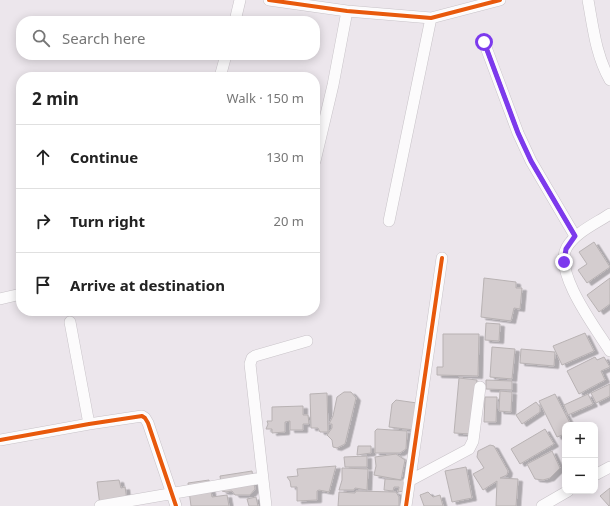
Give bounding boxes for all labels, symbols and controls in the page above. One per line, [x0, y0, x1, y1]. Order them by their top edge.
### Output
search box [16, 16, 320, 60]
icon: search [30, 27, 52, 49]
text: Search here [62, 28, 145, 48]
route start [475, 33, 493, 51]
text: 2 min [32, 87, 79, 110]
text: Walk · 150 m [226, 89, 304, 107]
icon: ahead [32, 146, 54, 168]
text: Continue [70, 147, 138, 167]
text: 130 m [266, 148, 304, 166]
icon: right [32, 210, 54, 232]
text: Turn right [70, 211, 145, 231]
text: 20 m [274, 212, 304, 230]
route end [555, 253, 573, 271]
icon: arrive [32, 274, 54, 296]
text: Arrive at destination [70, 275, 225, 295]
map controls [562, 422, 598, 494]
button: + [562, 422, 598, 458]
button: − [562, 458, 598, 494]

